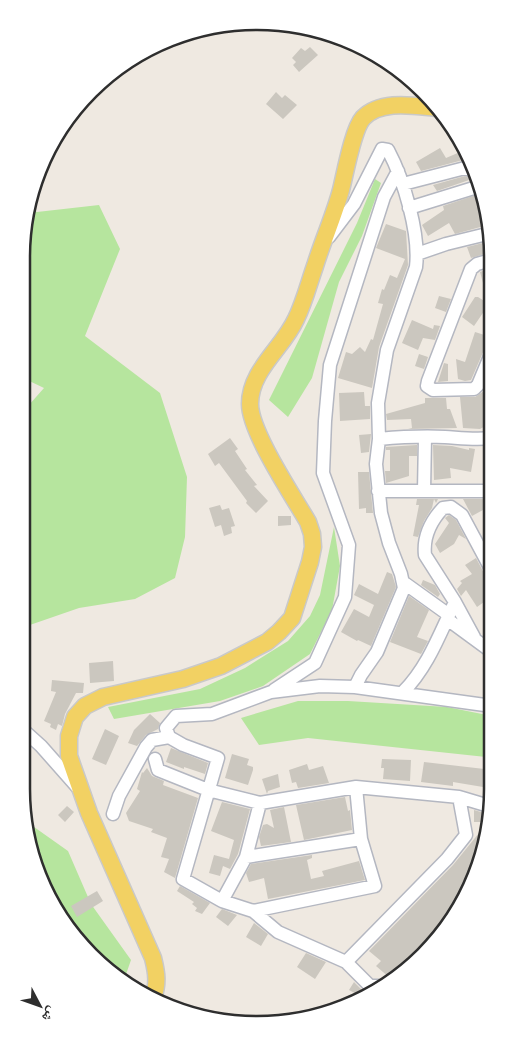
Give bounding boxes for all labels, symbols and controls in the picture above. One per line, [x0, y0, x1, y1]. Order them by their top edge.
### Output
north arrow [15, 981, 65, 1031]
text: ش [38, 1003, 61, 1026]

